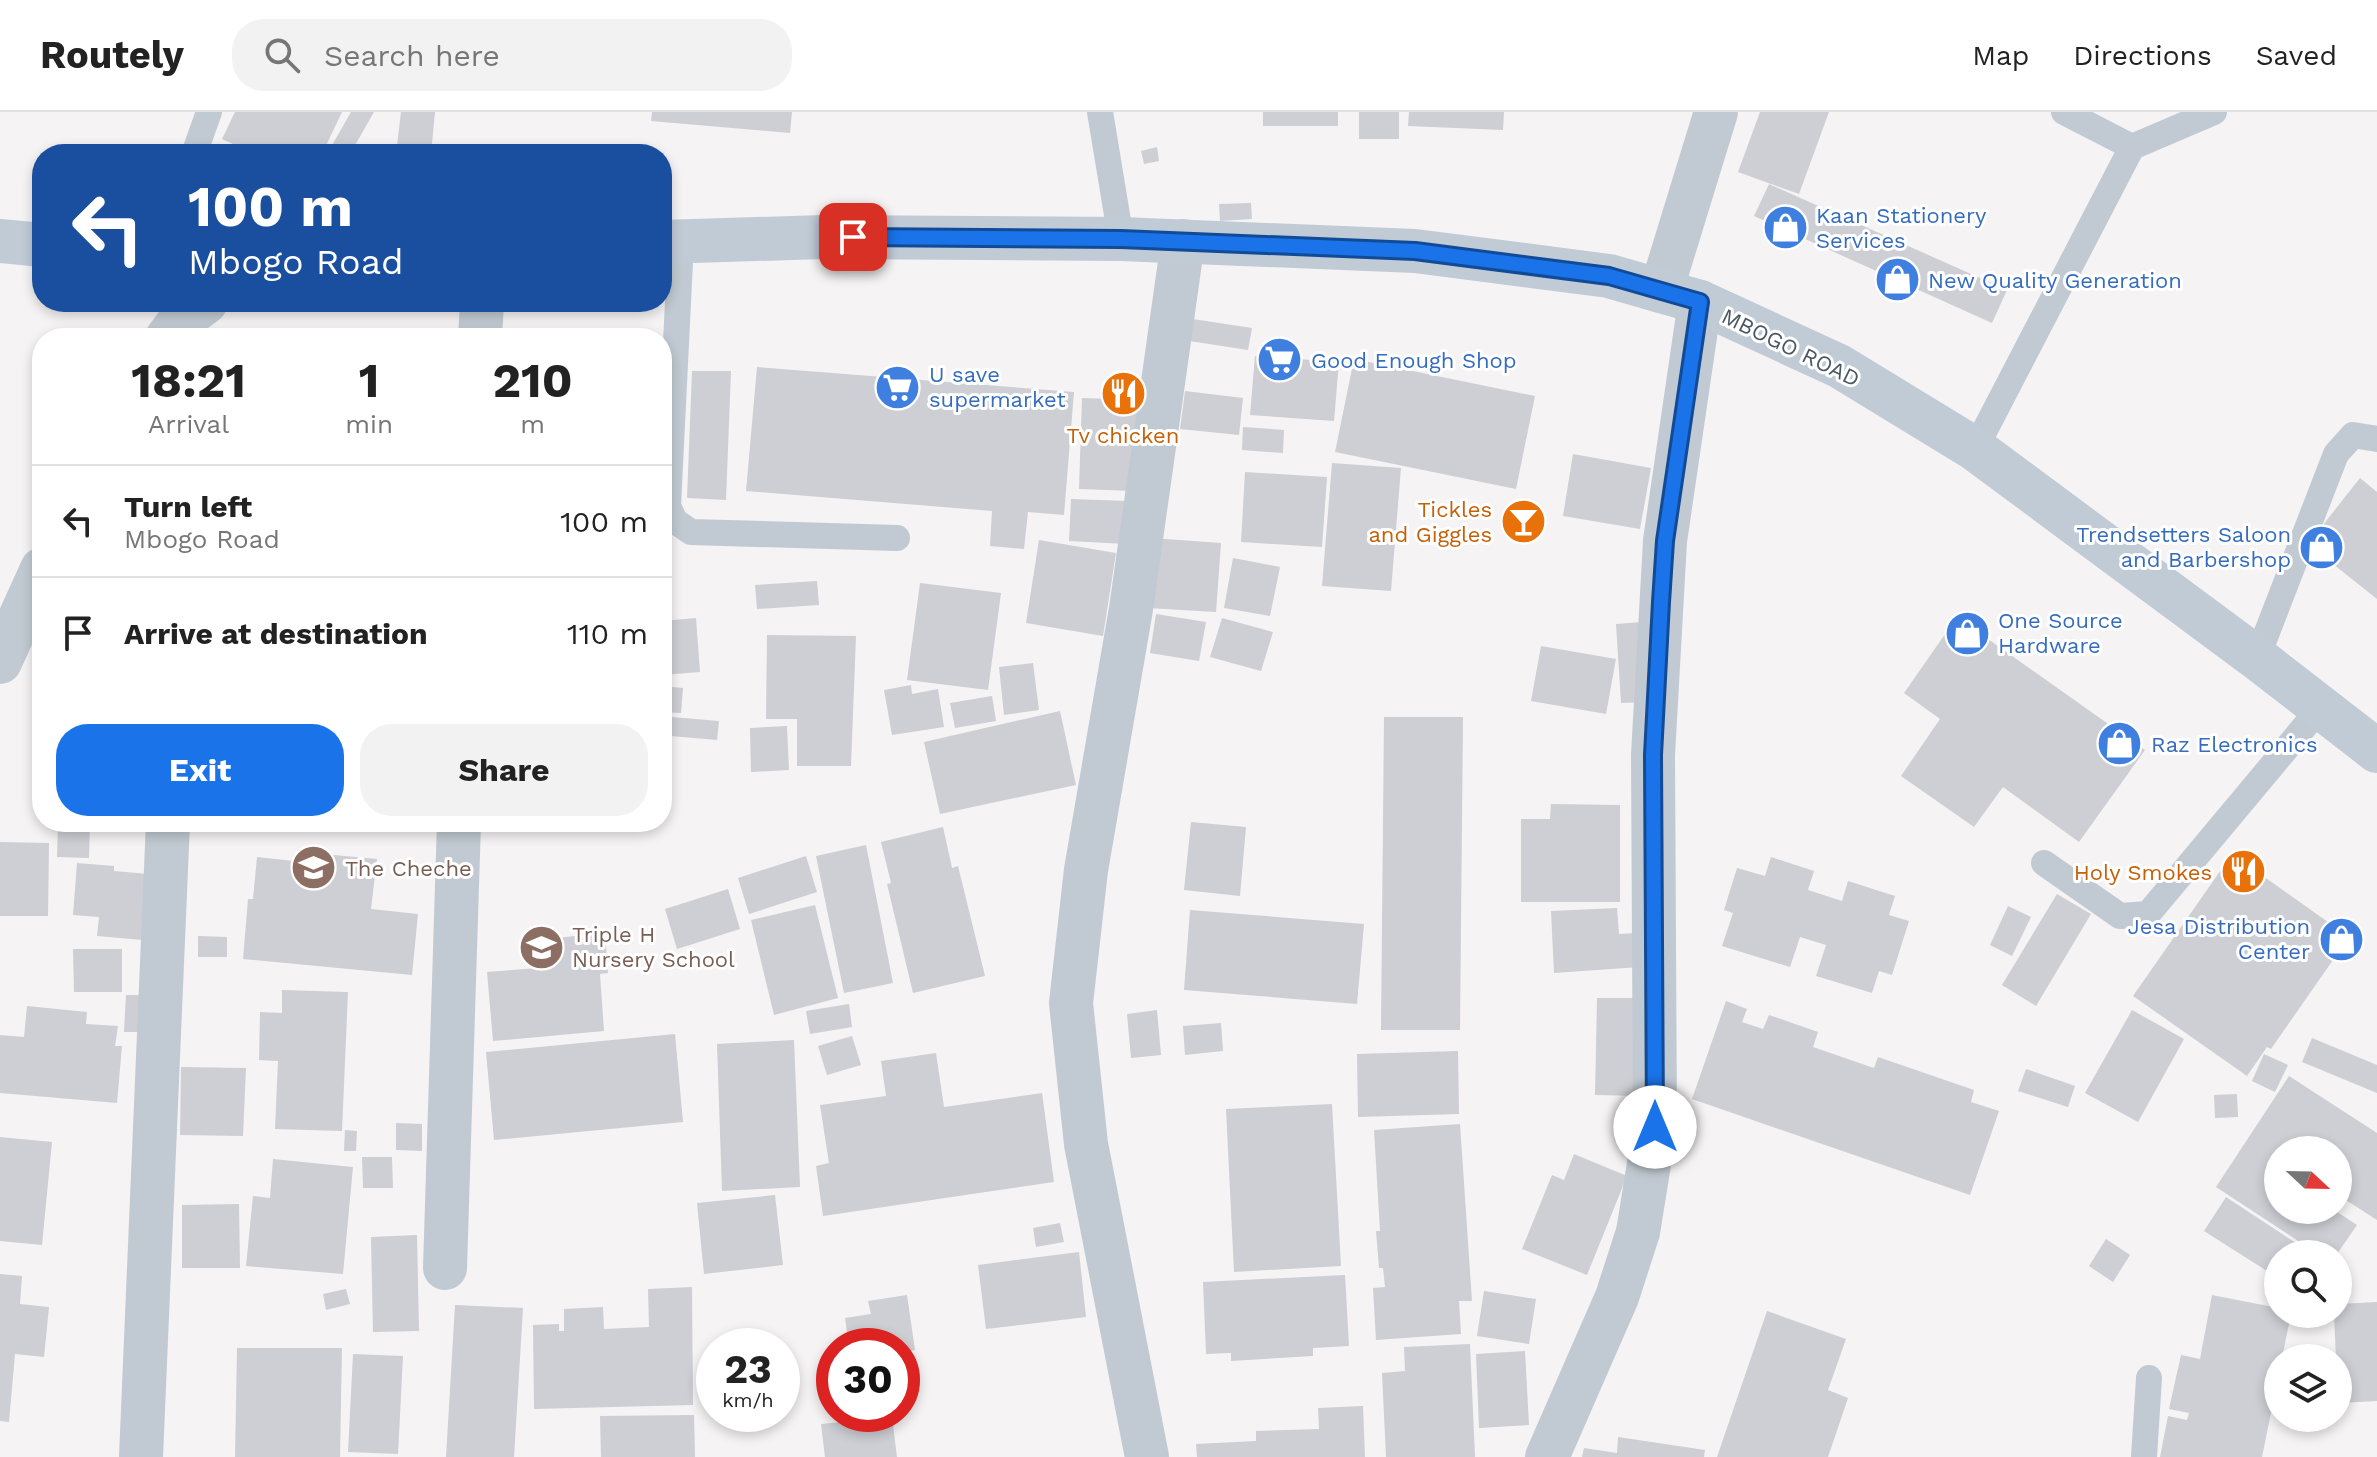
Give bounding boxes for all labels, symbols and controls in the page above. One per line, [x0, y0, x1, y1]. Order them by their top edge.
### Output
search box [232, 19, 792, 91]
text: Routely [40, 33, 184, 77]
icon: search [260, 33, 304, 77]
text: Search here [324, 38, 500, 73]
text: Map [1972, 39, 2029, 72]
text: Directions [2073, 39, 2212, 72]
text: Saved [2256, 39, 2337, 72]
text: 100 m [188, 174, 353, 240]
icon: left [56, 176, 160, 280]
pin [819, 203, 887, 271]
place label: Kaan Stationery Services [1816, 203, 1987, 253]
shop icon: Kaan Stationery Services [1761, 204, 1809, 252]
icon: arrive [831, 215, 875, 259]
text: Mbogo Road [188, 241, 404, 283]
shop icon: New Quality Generation [1873, 256, 1921, 304]
place label: New Quality Generation [1928, 268, 2182, 293]
street label: MBOGO ROAD [1718, 303, 1864, 392]
supermarket icon: Good Enough Shop [1256, 336, 1304, 384]
place label: Good Enough Shop [1311, 348, 1517, 373]
text: 18:21 [131, 352, 246, 409]
text: 1 [359, 352, 380, 409]
text: 210 [492, 352, 573, 409]
place label: U save supermarket [929, 362, 1066, 412]
supermarket icon: U save supermarket [874, 363, 922, 411]
restaurant icon: Tv chicken [1099, 370, 1147, 418]
text: Arrival [148, 409, 229, 439]
text: min [345, 409, 393, 439]
text: m [520, 409, 545, 439]
place label: Tv chicken [1067, 423, 1179, 448]
text: Turn left [124, 489, 252, 524]
place label: Tickles and Giggles [1368, 497, 1492, 547]
bar icon: Tickles and Giggles [1499, 498, 1547, 546]
icon: left [56, 499, 100, 543]
text: 100 m [560, 504, 648, 539]
place label: Trendsetters Saloon and Barbershop [2076, 522, 2291, 572]
shop icon: Trendsetters Saloon and Barbershop [2298, 523, 2346, 571]
text: Mbogo Road [124, 524, 280, 554]
place label: One Source Hardware [1998, 608, 2123, 658]
shop icon: One Source Hardware [1943, 609, 1991, 657]
icon: arrive [56, 611, 100, 655]
text: Arrive at destination [124, 616, 428, 651]
text: 110 m [567, 616, 648, 651]
shop icon: Raz Electronics [2096, 720, 2144, 768]
button: Exit [56, 724, 344, 816]
button: Share [360, 724, 648, 816]
place label: Raz Electronics [2151, 732, 2318, 757]
school or university icon: The Cheche [290, 844, 338, 892]
restaurant icon: Holy Smokes [2219, 848, 2267, 896]
place label: The Cheche [345, 856, 472, 881]
place label: Holy Smokes [2074, 860, 2212, 885]
place label: Jesa Distribution Center [2127, 914, 2310, 964]
shop icon: Jesa Distribution Center [2317, 915, 2365, 963]
place label: Triple H Nursery School [572, 922, 735, 972]
school or university icon: Triple H Nursery School [517, 923, 565, 971]
position arrow [1613, 1085, 1697, 1169]
north arrow [2264, 1136, 2352, 1224]
map controls [2264, 1136, 2352, 1432]
button: search [2264, 1240, 2352, 1328]
speed limit sign: 30 [816, 1328, 920, 1432]
button: layers [2264, 1344, 2352, 1432]
text: 23 [724, 1346, 772, 1393]
text: km/h [722, 1388, 774, 1412]

